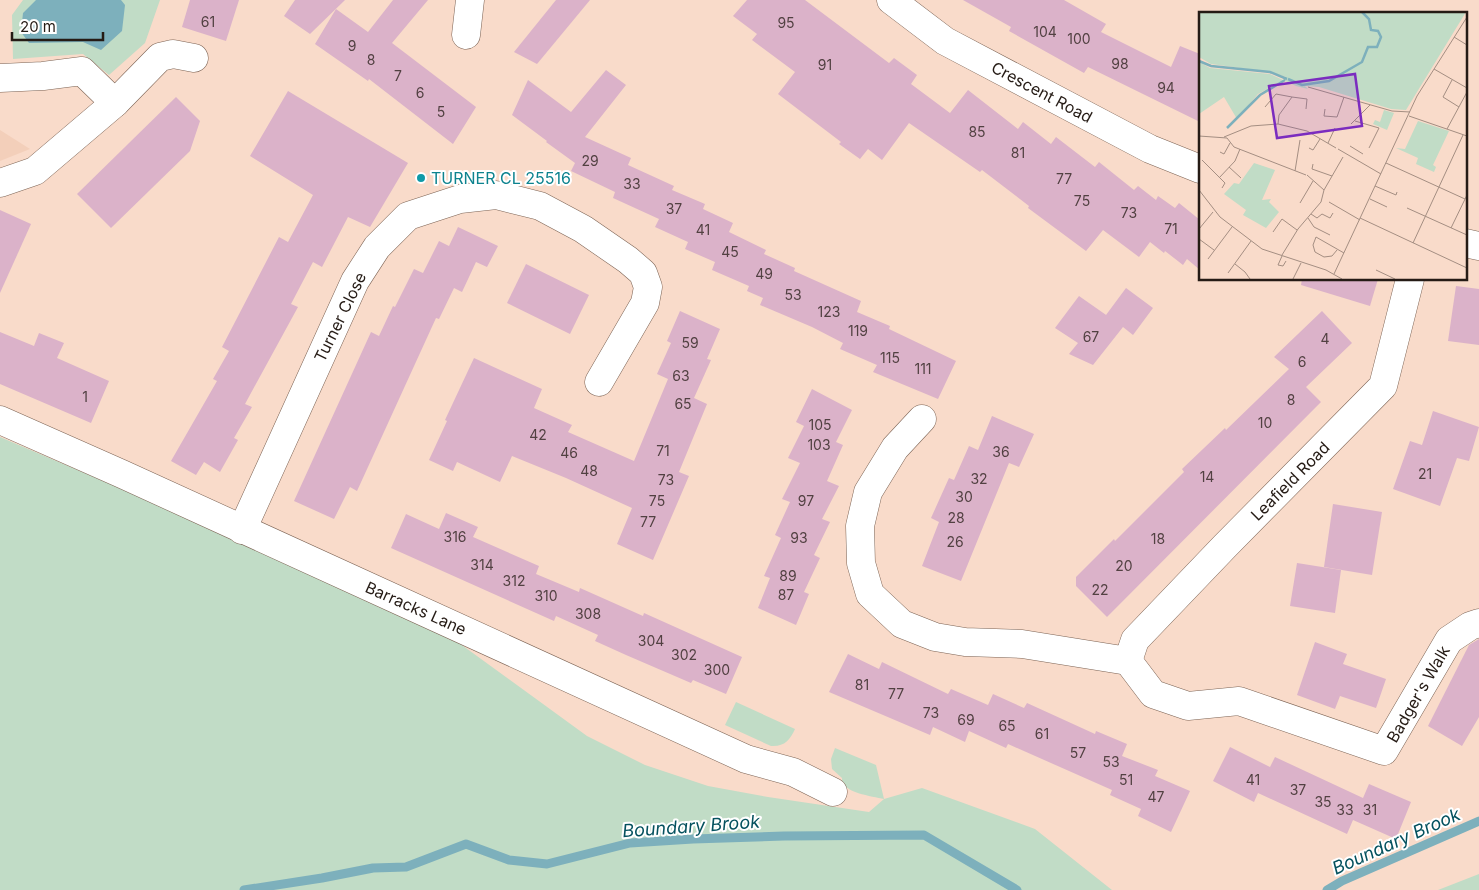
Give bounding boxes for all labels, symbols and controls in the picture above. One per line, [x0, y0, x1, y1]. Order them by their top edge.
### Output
scale bar [12, 10, 104, 42]
inset map [1199, 12, 1466, 280]
house number: 61 [201, 13, 215, 30]
house number: 95 [777, 14, 795, 31]
text: 20 m [20, 17, 56, 36]
house number: 104 [1033, 23, 1057, 40]
house number: 100 [1067, 30, 1091, 47]
house number: 9 [348, 37, 356, 54]
house number: 8 [367, 51, 375, 68]
house number: 98 [1111, 55, 1129, 72]
house number: 91 [818, 56, 832, 73]
street label: Crescent Road [988, 57, 1096, 127]
house number: 7 [394, 67, 402, 84]
house number: 94 [1157, 79, 1175, 96]
house number: 6 [416, 84, 424, 101]
house number: 5 [437, 103, 445, 120]
house number: 85 [968, 123, 986, 140]
house number: 81 [1011, 144, 1025, 161]
house number: 29 [581, 152, 599, 169]
place label: TURNER CL 25516 [431, 168, 571, 188]
house number: 77 [1056, 170, 1072, 187]
marker: TURNER CL 25516 [415, 172, 427, 184]
house number: 33 [623, 175, 641, 192]
house number: 75 [1074, 192, 1090, 209]
house number: 37 [666, 200, 682, 217]
house number: 73 [1121, 204, 1137, 221]
house number: 71 [1164, 220, 1178, 237]
house number: 41 [696, 221, 710, 238]
house number: 45 [721, 243, 739, 260]
house number: 49 [755, 265, 773, 282]
street label: Turner Close [310, 269, 370, 365]
house number: 53 [784, 286, 802, 303]
house number: 123 [818, 303, 840, 320]
house number: 119 [848, 322, 868, 339]
house number: 67 [1083, 328, 1099, 345]
house number: 4 [1320, 330, 1330, 347]
house number: 59 [681, 334, 699, 351]
house number: 115 [880, 349, 900, 366]
house number: 6 [1298, 353, 1306, 370]
house number: 111 [914, 360, 932, 377]
house number: 63 [672, 367, 690, 384]
house number: 1 [82, 388, 88, 405]
house number: 8 [1287, 391, 1295, 408]
house number: 65 [674, 395, 692, 412]
house number: 10 [1258, 414, 1272, 431]
house number: 105 [808, 416, 832, 433]
house number: 42 [529, 426, 547, 443]
house number: 103 [807, 436, 831, 453]
street label: Leafield Road [1246, 437, 1334, 525]
house number: 71 [656, 442, 670, 459]
house number: 36 [992, 443, 1010, 460]
house number: 46 [560, 444, 578, 461]
house number: 48 [580, 462, 598, 479]
house number: 21 [1418, 465, 1432, 482]
house number: 14 [1200, 468, 1214, 485]
house number: 32 [970, 470, 988, 487]
house number: 73 [658, 471, 674, 488]
house number: 30 [955, 488, 973, 505]
house number: 75 [649, 492, 665, 509]
house number: 97 [798, 492, 814, 509]
house number: 28 [947, 509, 965, 526]
house number: 77 [640, 513, 656, 530]
house number: 316 [443, 528, 467, 545]
house number: 93 [790, 529, 808, 546]
house number: 18 [1151, 530, 1165, 547]
house number: 26 [946, 533, 964, 550]
house number: 314 [470, 556, 494, 573]
house number: 20 [1115, 557, 1133, 574]
house number: 89 [779, 567, 797, 584]
house number: 312 [503, 572, 525, 589]
street label: Barracks Lane [362, 577, 470, 639]
house number: 22 [1091, 581, 1109, 598]
house number: 87 [778, 586, 794, 603]
house number: 310 [534, 587, 558, 604]
house number: 308 [575, 605, 601, 622]
house number: 304 [638, 632, 664, 649]
street label: Badger's Walk [1382, 642, 1454, 746]
house number: 302 [671, 646, 697, 663]
house number: 300 [704, 661, 730, 678]
house number: 81 [855, 676, 869, 693]
house number: 77 [888, 685, 904, 702]
house number: 73 [923, 704, 939, 721]
house number: 69 [957, 711, 975, 728]
house number: 65 [998, 717, 1016, 734]
house number: 61 [1035, 725, 1049, 742]
house number: 57 [1070, 744, 1086, 761]
house number: 53 [1102, 753, 1120, 770]
house number: 51 [1119, 771, 1133, 788]
house number: 41 [1246, 771, 1260, 788]
house number: 37 [1290, 781, 1306, 798]
house number: 47 [1148, 788, 1165, 805]
house number: 35 [1314, 793, 1332, 810]
house number: 33 [1336, 801, 1354, 818]
house number: 31 [1363, 801, 1377, 818]
water label: Boundary Brook [1329, 803, 1464, 879]
water label: Boundary Brook [621, 811, 762, 841]

